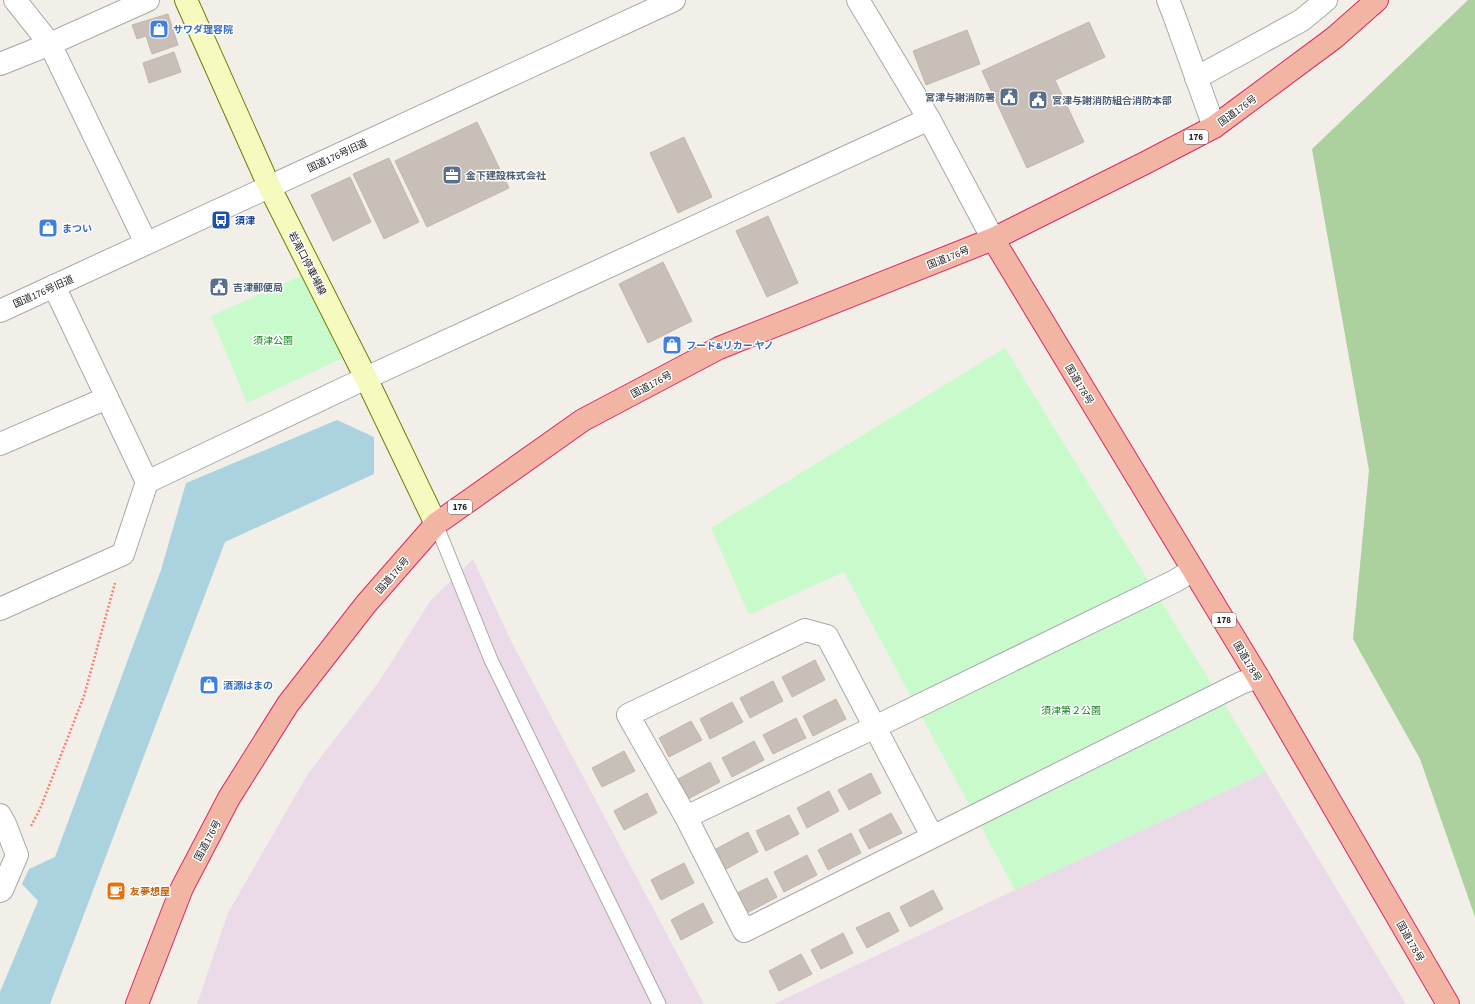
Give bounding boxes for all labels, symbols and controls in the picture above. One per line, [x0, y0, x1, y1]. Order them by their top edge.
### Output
shop icon: サワダ理容院 [148, 18, 170, 40]
place label: サワダ理容院 [173, 23, 233, 37]
public building icon: 宮津与謝消防署 [998, 86, 1020, 108]
public building icon: 宮津与謝消防組合消防本部 [1027, 89, 1049, 111]
place label: 宮津与謝消防署 [925, 91, 995, 105]
street label: 国道176号 [1215, 92, 1260, 130]
place label: 宮津与謝消防組合消防本部 [1052, 94, 1172, 108]
road number: 176 [1184, 130, 1208, 144]
street label: 国道176号旧道 [305, 136, 370, 176]
office icon: 金下建設株式会社 [441, 164, 463, 186]
place label: 金下建設株式会社 [466, 169, 547, 183]
bus stop icon: 須津 [210, 209, 232, 231]
place label: 須津 [235, 214, 255, 228]
shop icon: まつい [37, 217, 59, 239]
place label: まつい [62, 222, 92, 236]
street label: 岩滝口停車場線 [285, 229, 329, 298]
street label: 国道176号 [925, 243, 972, 273]
street label: 国道176号旧道 [11, 272, 76, 312]
public building icon: 吉津郵便局 [208, 276, 230, 298]
place label: 吉津郵便局 [233, 281, 283, 295]
park label: 須津公園 [253, 334, 293, 348]
shop icon: フード&リカー ヤノ [661, 334, 683, 356]
place label: フード&リカー ヤノ [686, 339, 774, 353]
street label: 国道178号 [1062, 362, 1097, 407]
street label: 国道176号 [628, 368, 675, 402]
road number: 176 [448, 500, 472, 514]
street label: 国道176号 [373, 554, 413, 597]
road number: 178 [1212, 613, 1236, 627]
street label: 国道178号 [1230, 639, 1265, 684]
shop icon: 酒源はまの [198, 674, 220, 696]
place label: 酒源はまの [223, 679, 273, 693]
park label: 須津第２公園 [1041, 704, 1101, 718]
street label: 国道176号 [191, 817, 225, 864]
cafe icon: 友夢想屋 [105, 880, 127, 902]
place label: 友夢想屋 [130, 885, 170, 899]
street label: 国道178号 [1393, 919, 1427, 964]

